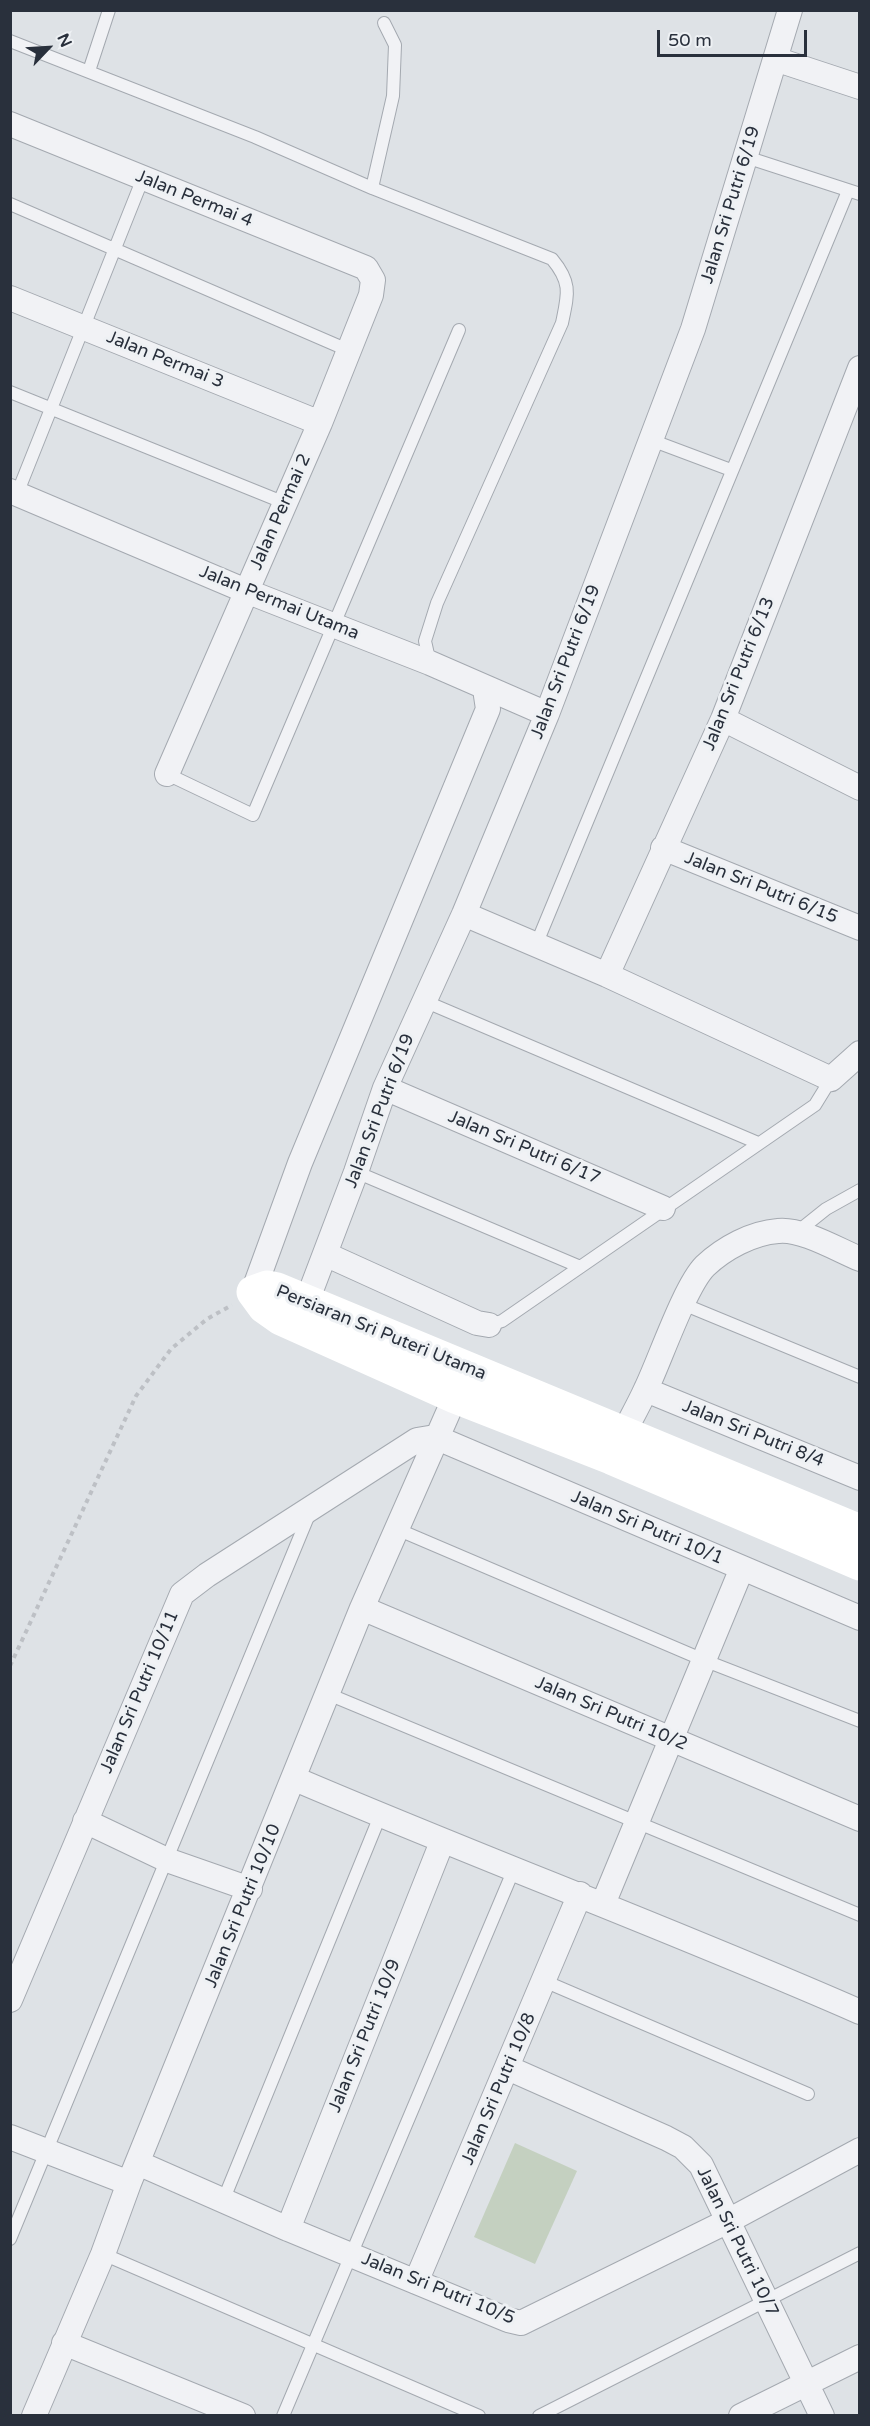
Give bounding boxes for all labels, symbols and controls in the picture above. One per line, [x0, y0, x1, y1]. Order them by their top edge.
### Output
north arrow [18, 18, 78, 78]
scale bar [660, 18, 810, 56]
text: 50 m [668, 29, 712, 51]
text: N [53, 30, 76, 50]
street label: Jalan Sri Putri 6/19 [697, 124, 765, 286]
street label: Jalan Permai 4 [132, 166, 256, 232]
street label: Jalan Permai 3 [103, 327, 227, 393]
street label: Jalan Permai 2 [246, 451, 316, 573]
street label: Jalan Permai Utama [196, 561, 362, 645]
street label: Jalan Sri Putri 6/19 [527, 582, 605, 742]
street label: Jalan Sri Putri 6/13 [698, 594, 780, 754]
street label: Jalan Sri Putri 6/15 [681, 847, 841, 929]
street label: Jalan Sri Putri 6/19 [341, 1031, 419, 1191]
street label: Jalan Sri Putri 6/17 [445, 1106, 603, 1190]
street label: Persiaran Sri Puteri Utama [273, 1281, 489, 1385]
street label: Jalan Sri Putri 8/4 [679, 1396, 827, 1472]
street label: Jalan Sri Putri 10/1 [568, 1486, 726, 1570]
street label: Jalan Sri Putri 10/11 [96, 1607, 184, 1777]
street label: Jalan Sri Putri 10/2 [532, 1672, 690, 1756]
street label: Jalan Sri Putri 10/10 [200, 1821, 286, 1991]
street label: Jalan Sri Putri 10/9 [324, 1956, 406, 2116]
street label: Jalan Sri Putri 10/8 [457, 2010, 541, 2168]
street label: Jalan Sri Putri 10/7 [691, 2164, 783, 2320]
street label: Jalan Sri Putri 10/5 [358, 2248, 518, 2330]

